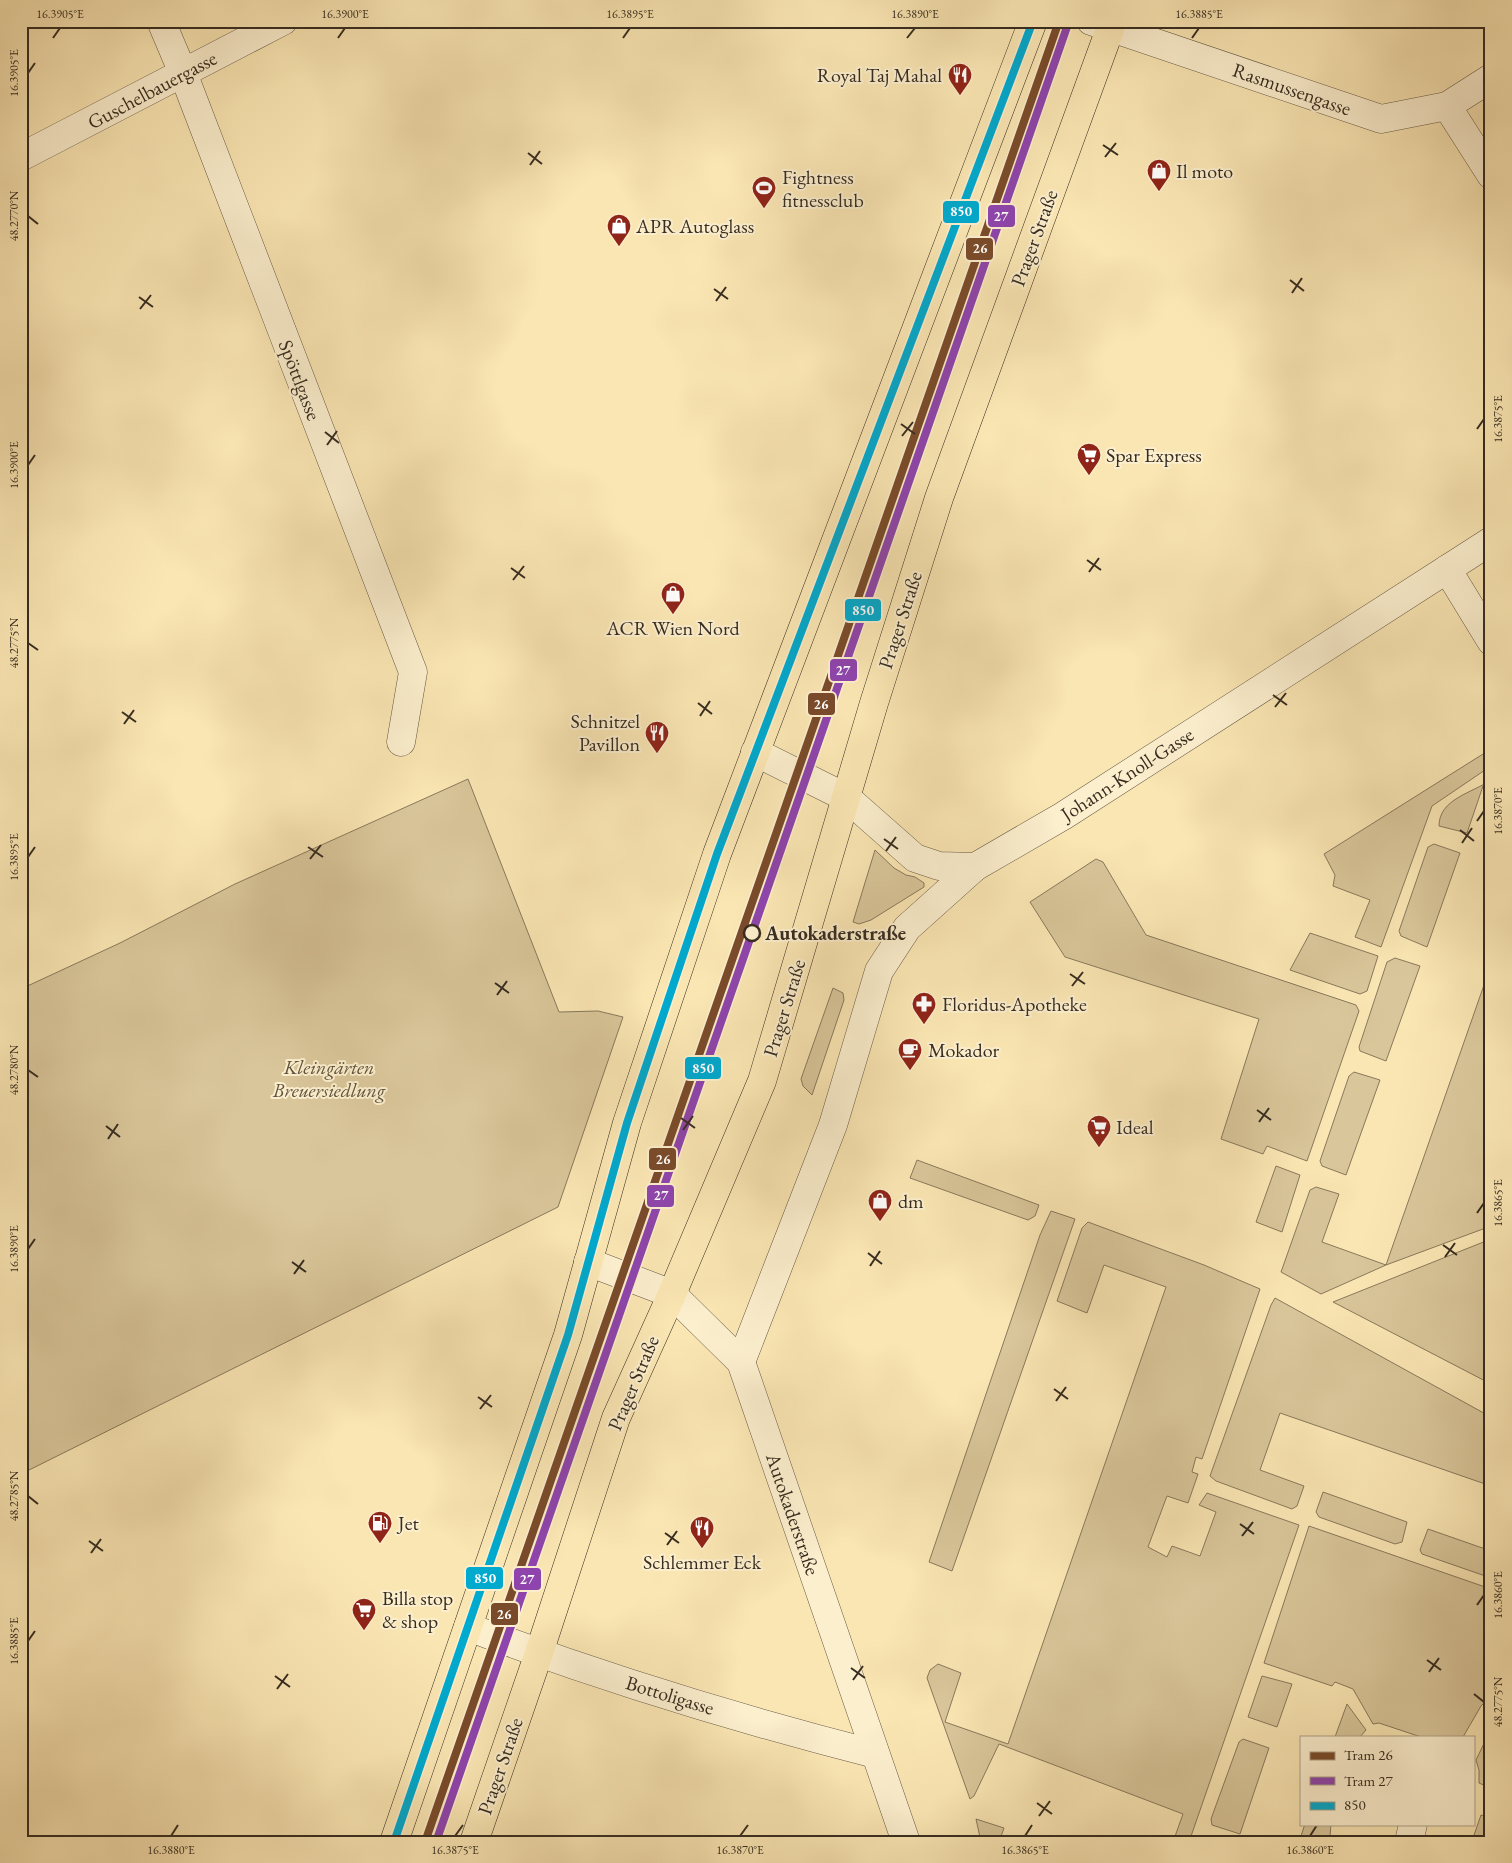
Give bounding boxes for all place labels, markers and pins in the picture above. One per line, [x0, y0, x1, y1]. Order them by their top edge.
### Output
place label: Royal Taj Mahal [817, 62, 942, 88]
restaurant icon: Royal Taj Mahal [947, 62, 973, 96]
shop icon: Il moto [1146, 158, 1172, 192]
place label: Il moto [1176, 158, 1233, 184]
place label: Fightness fitnessclub [782, 164, 864, 213]
sports icon: Fightness fitnessclub [751, 175, 777, 209]
shop icon: APR Autoglass [606, 213, 632, 247]
place label: APR Autoglass [635, 213, 754, 239]
supermarket icon: Spar Express [1076, 442, 1102, 476]
place label: Spar Express [1106, 442, 1202, 468]
shop icon: ACR Wien Nord [660, 581, 686, 615]
place label: ACR Wien Nord [605, 615, 741, 641]
place label: Schnitzel Pavillon [570, 708, 640, 757]
restaurant icon: Schnitzel Pavillon [644, 720, 670, 754]
place label: Autokaderstraße [764, 920, 906, 946]
marker: Autokaderstraße [743, 924, 761, 942]
pharmacy icon: Floridus-Apotheke [911, 991, 937, 1025]
place label: Floridus-Apotheke [942, 991, 1087, 1017]
cafe icon: Mokador [897, 1037, 923, 1071]
place label: Mokador [928, 1037, 1000, 1063]
supermarket icon: Ideal [1086, 1114, 1112, 1148]
place label: Ideal [1116, 1114, 1154, 1140]
shop icon: dm [867, 1188, 893, 1222]
place label: dm [898, 1188, 924, 1214]
fuel station icon: Jet [367, 1510, 393, 1544]
place label: Jet [396, 1510, 420, 1536]
restaurant icon: Schlemmer Eck [689, 1515, 715, 1549]
place label: Schlemmer Eck [643, 1549, 762, 1575]
place label: Billa stop & shop [382, 1585, 453, 1634]
supermarket icon: Billa stop & shop [351, 1597, 377, 1631]

